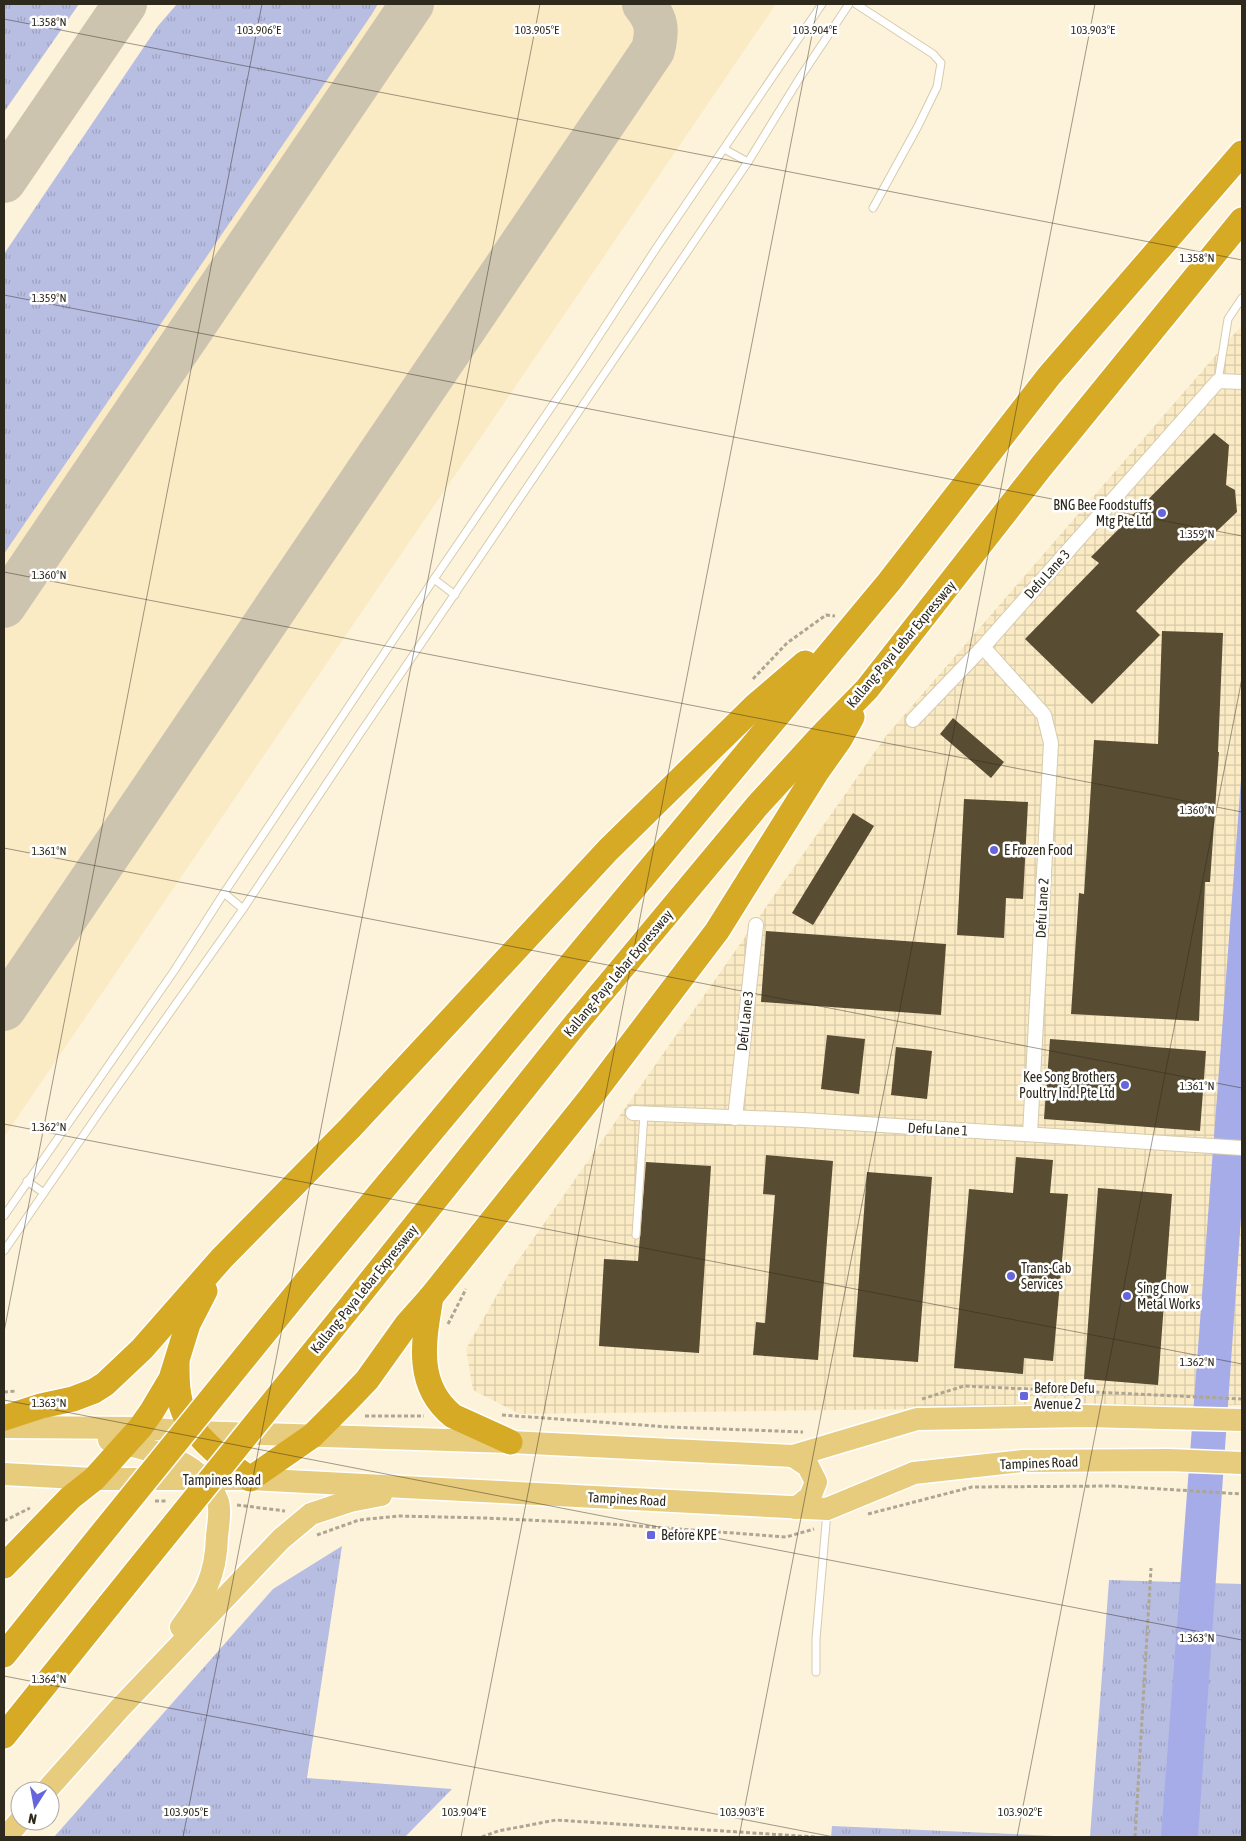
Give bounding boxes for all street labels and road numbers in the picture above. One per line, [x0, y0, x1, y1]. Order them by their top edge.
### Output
street label: Defu Lane 3 [1021, 546, 1073, 602]
street label: Kallang-Paya Lebar Expressway [843, 577, 959, 711]
street label: Defu Lane 2 [1032, 877, 1052, 939]
street label: Kallang-Paya Lebar Expressway [560, 906, 676, 1040]
street label: Defu Lane 3 [734, 990, 756, 1052]
street label: Defu Lane 1 [907, 1119, 969, 1139]
street label: Kallang-Paya Lebar Expressway [307, 1221, 421, 1356]
street label: Tampines Road [1000, 1454, 1078, 1472]
street label: Tampines Road [183, 1472, 261, 1488]
street label: Tampines Road [587, 1489, 667, 1509]

